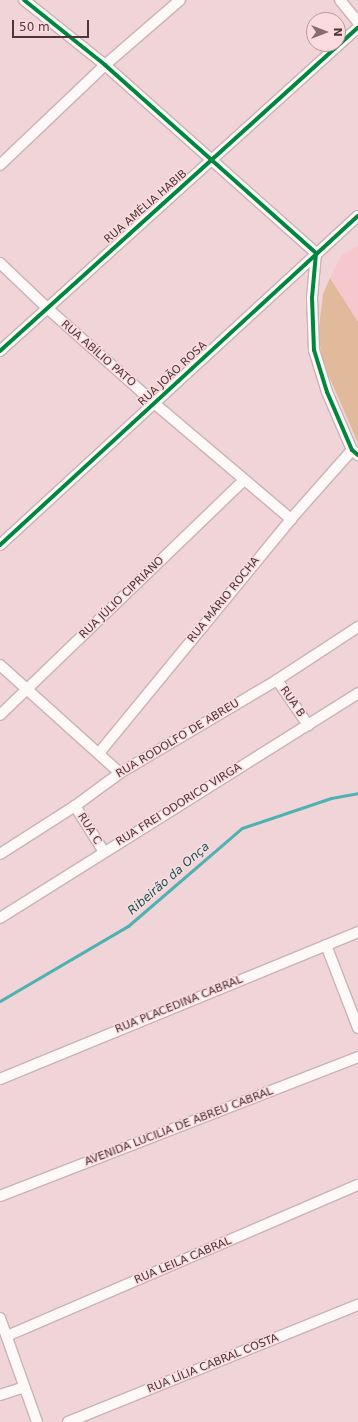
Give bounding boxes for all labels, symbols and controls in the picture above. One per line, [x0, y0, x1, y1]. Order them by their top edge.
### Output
scale bar [14, 12, 91, 38]
north arrow [306, 12, 346, 52]
text: 50 m [19, 20, 50, 34]
text: N [331, 27, 344, 37]
street label: RUA AMÉLIA HABIB [102, 168, 190, 246]
street label: RUA ABÍLIO PATO [58, 318, 138, 390]
street label: RUA JOÃO ROSA [136, 339, 210, 409]
street label: RUA JÚLIO CIPRIANO [77, 554, 167, 642]
street label: RUA MÁRIO ROCHA [185, 554, 263, 646]
street label: RUA B [277, 684, 307, 720]
street label: RUA RODOLFO DE ABREU [114, 697, 242, 781]
street label: RUA FREI ODORICO VIRGA [114, 761, 244, 849]
street label: RUA C [74, 811, 104, 847]
water label: Ribeirão da Onça [125, 840, 213, 918]
street label: RUA PLACEDINA CABRAL [113, 973, 245, 1037]
street label: AVENIDA LUCILIA DE ABREU CABRAL [83, 1085, 275, 1169]
street label: RUA LEILA CABRAL [133, 1235, 233, 1287]
street label: RUA LÍLIA CABRAL COSTA [145, 1332, 281, 1396]

